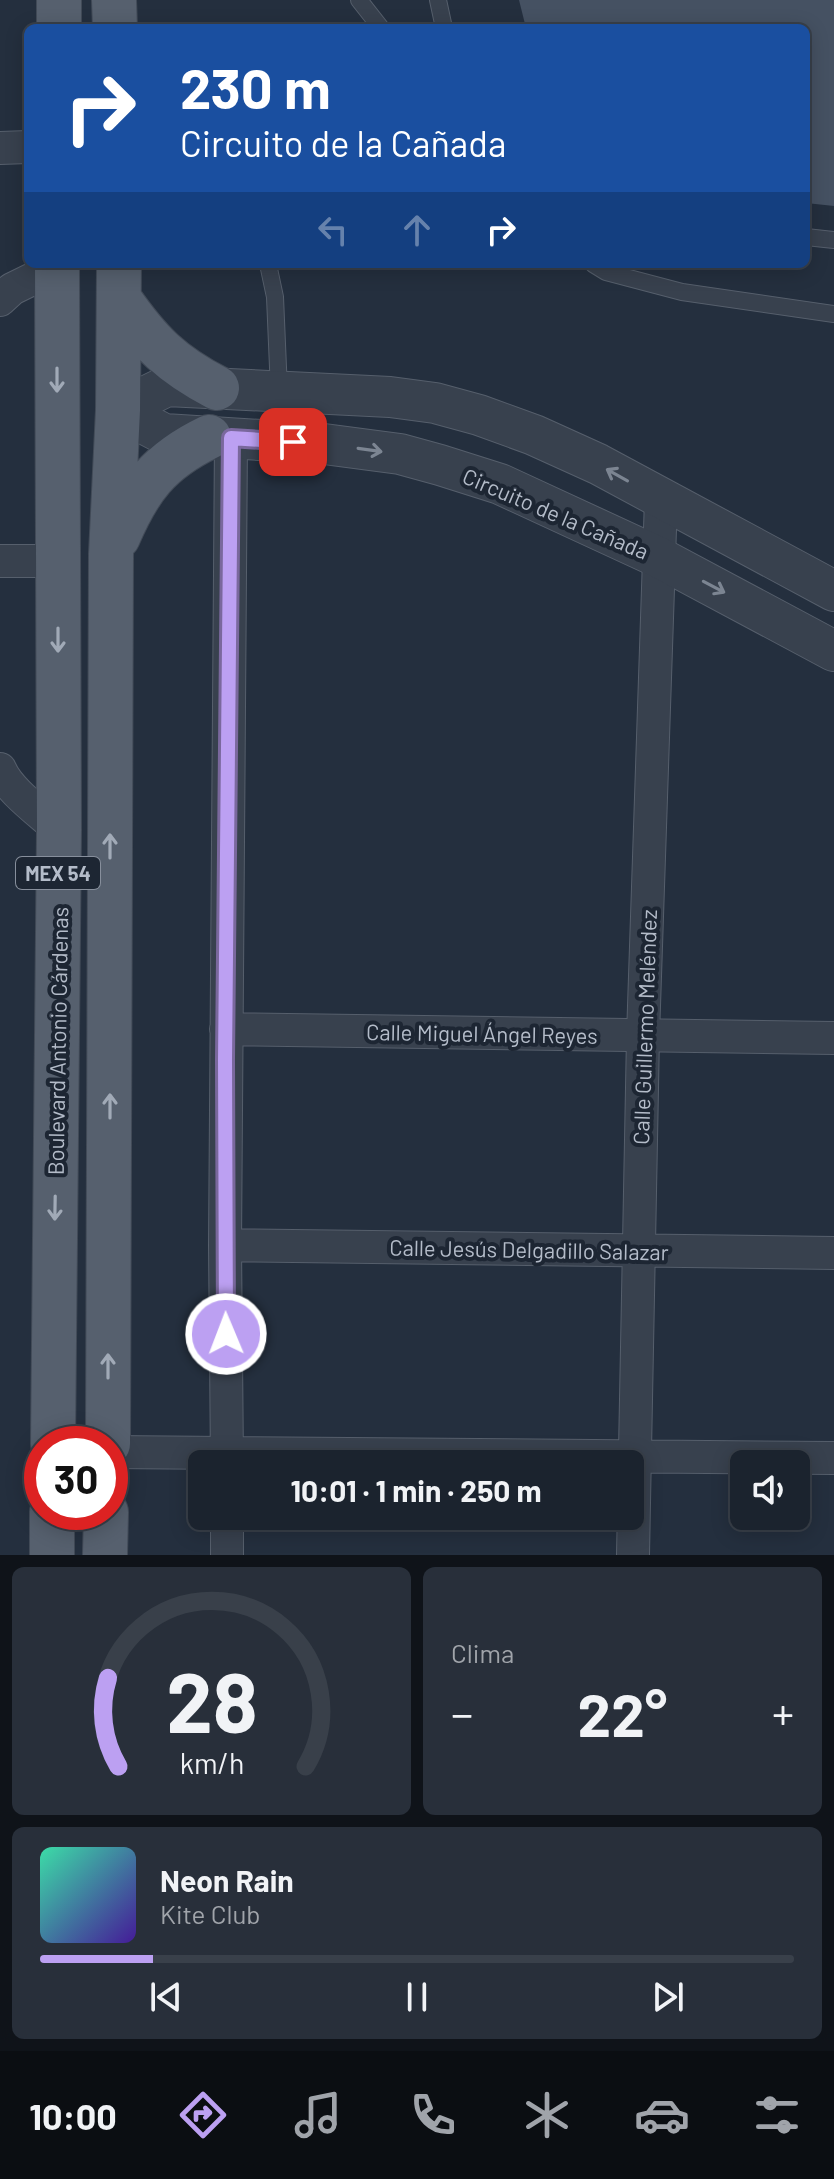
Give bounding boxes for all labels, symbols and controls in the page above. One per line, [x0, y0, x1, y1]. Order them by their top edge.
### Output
text: 230 m [180, 53, 331, 120]
icon: right [48, 56, 152, 160]
text: Circuito de la Cañada [180, 121, 506, 164]
icon: left [311, 208, 355, 252]
icon: ahead [395, 208, 439, 252]
icon: right [479, 208, 523, 252]
one-way arrow [49, 366, 65, 393]
pin [259, 408, 327, 476]
icon: arrive [271, 420, 315, 464]
one-way arrow [357, 443, 382, 458]
street label: Circuito de la Cañada [459, 462, 653, 564]
one-way arrow [606, 466, 630, 482]
one-way arrow [702, 579, 725, 595]
one-way arrow [50, 626, 66, 653]
one-way arrow [102, 833, 118, 860]
road number: MEX 54 [16, 857, 100, 889]
street label: Boulevard Antonio Cárdenas [42, 907, 72, 1175]
street label: Calle Guillermo Meléndez [627, 909, 661, 1145]
street label: Calle Miguel Ángel Reyes [366, 1018, 598, 1048]
one-way arrow [102, 1093, 118, 1120]
one-way arrow [47, 1194, 63, 1221]
street label: Calle Jesús Delgadillo Salazar [389, 1234, 669, 1264]
position arrow [184, 1292, 268, 1376]
one-way arrow [100, 1353, 116, 1380]
speed limit sign: 30 [24, 1426, 128, 1530]
map controls [730, 1450, 810, 1530]
button: sound [730, 1450, 810, 1530]
text: 10:01 · 1 min · 250 m [291, 1472, 541, 1508]
text: Clima [451, 1637, 514, 1668]
text: 28 [166, 1650, 257, 1750]
text: 22° [578, 1677, 667, 1749]
text: − [451, 1686, 473, 1739]
text: + [772, 1686, 794, 1739]
text: km/h [179, 1745, 244, 1780]
text: Neon Rain [160, 1862, 294, 1898]
text: Kite Club [160, 1898, 261, 1929]
icon: previous [144, 1975, 188, 2019]
icon: pause [395, 1975, 439, 2019]
icon: next [646, 1975, 690, 2019]
icon: directions [175, 2087, 231, 2143]
icon: music [290, 2087, 346, 2143]
icon: phone [405, 2087, 461, 2143]
icon: climate [519, 2087, 575, 2143]
icon: car [634, 2087, 690, 2143]
icon: filters [749, 2087, 805, 2143]
text: 10:00 [29, 2094, 117, 2137]

